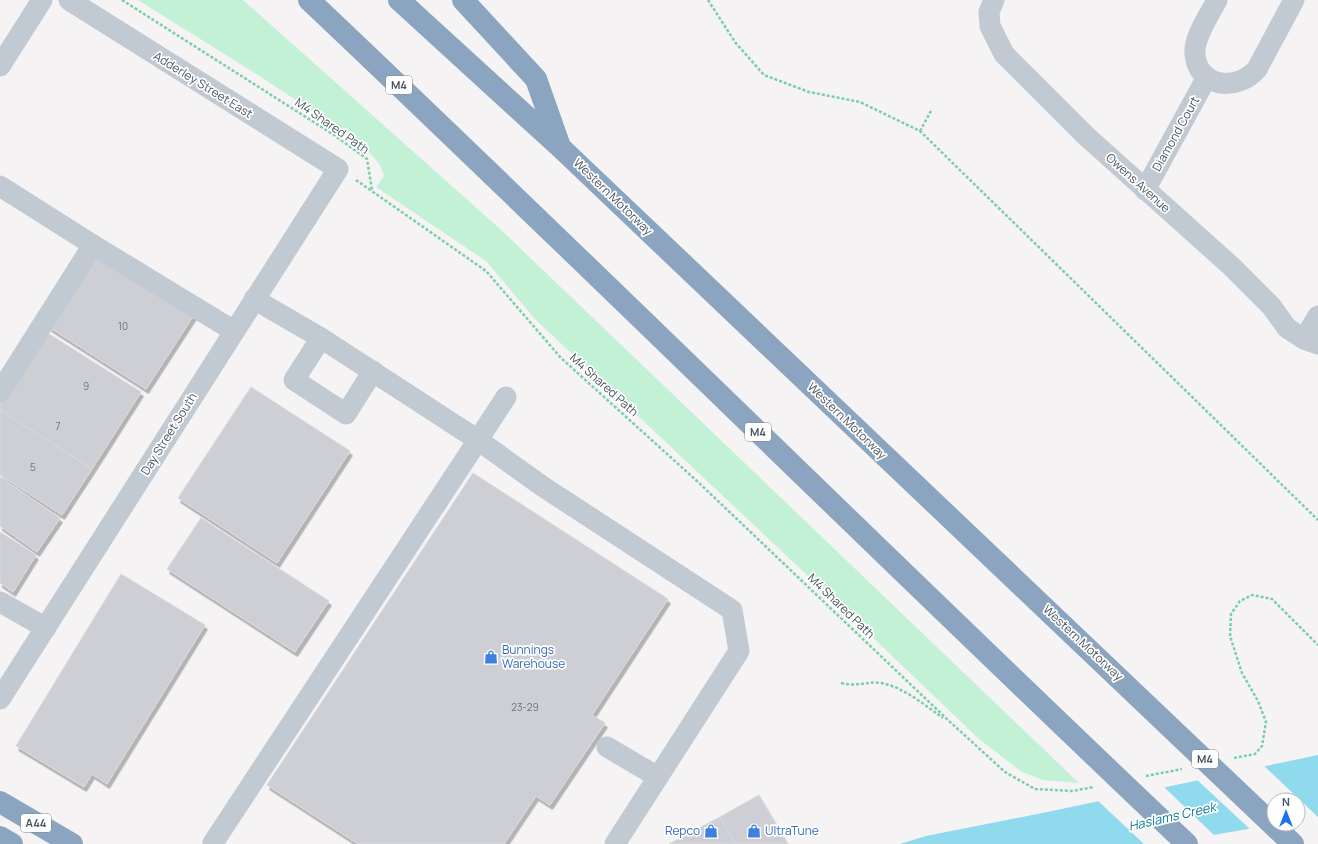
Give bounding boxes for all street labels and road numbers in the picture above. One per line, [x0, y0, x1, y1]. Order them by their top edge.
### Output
street label: Adderley Street East [150, 47, 256, 122]
road number: M4 [386, 76, 412, 94]
street label: Diamond Court [1148, 93, 1203, 174]
street label: M4 Shared Path [292, 94, 373, 158]
street label: Owens Avenue [1102, 149, 1174, 216]
street label: Western Motorway [570, 154, 657, 239]
street label: M4 Shared Path [566, 349, 642, 420]
street label: Western Motorway [804, 378, 891, 463]
street label: Day Street South [136, 389, 201, 478]
road number: M4 [745, 423, 771, 441]
street label: M4 Shared Path [804, 569, 879, 642]
street label: Western Motorway [1040, 601, 1128, 685]
road number: M4 [1192, 750, 1218, 768]
road number: A44 [21, 814, 51, 832]

